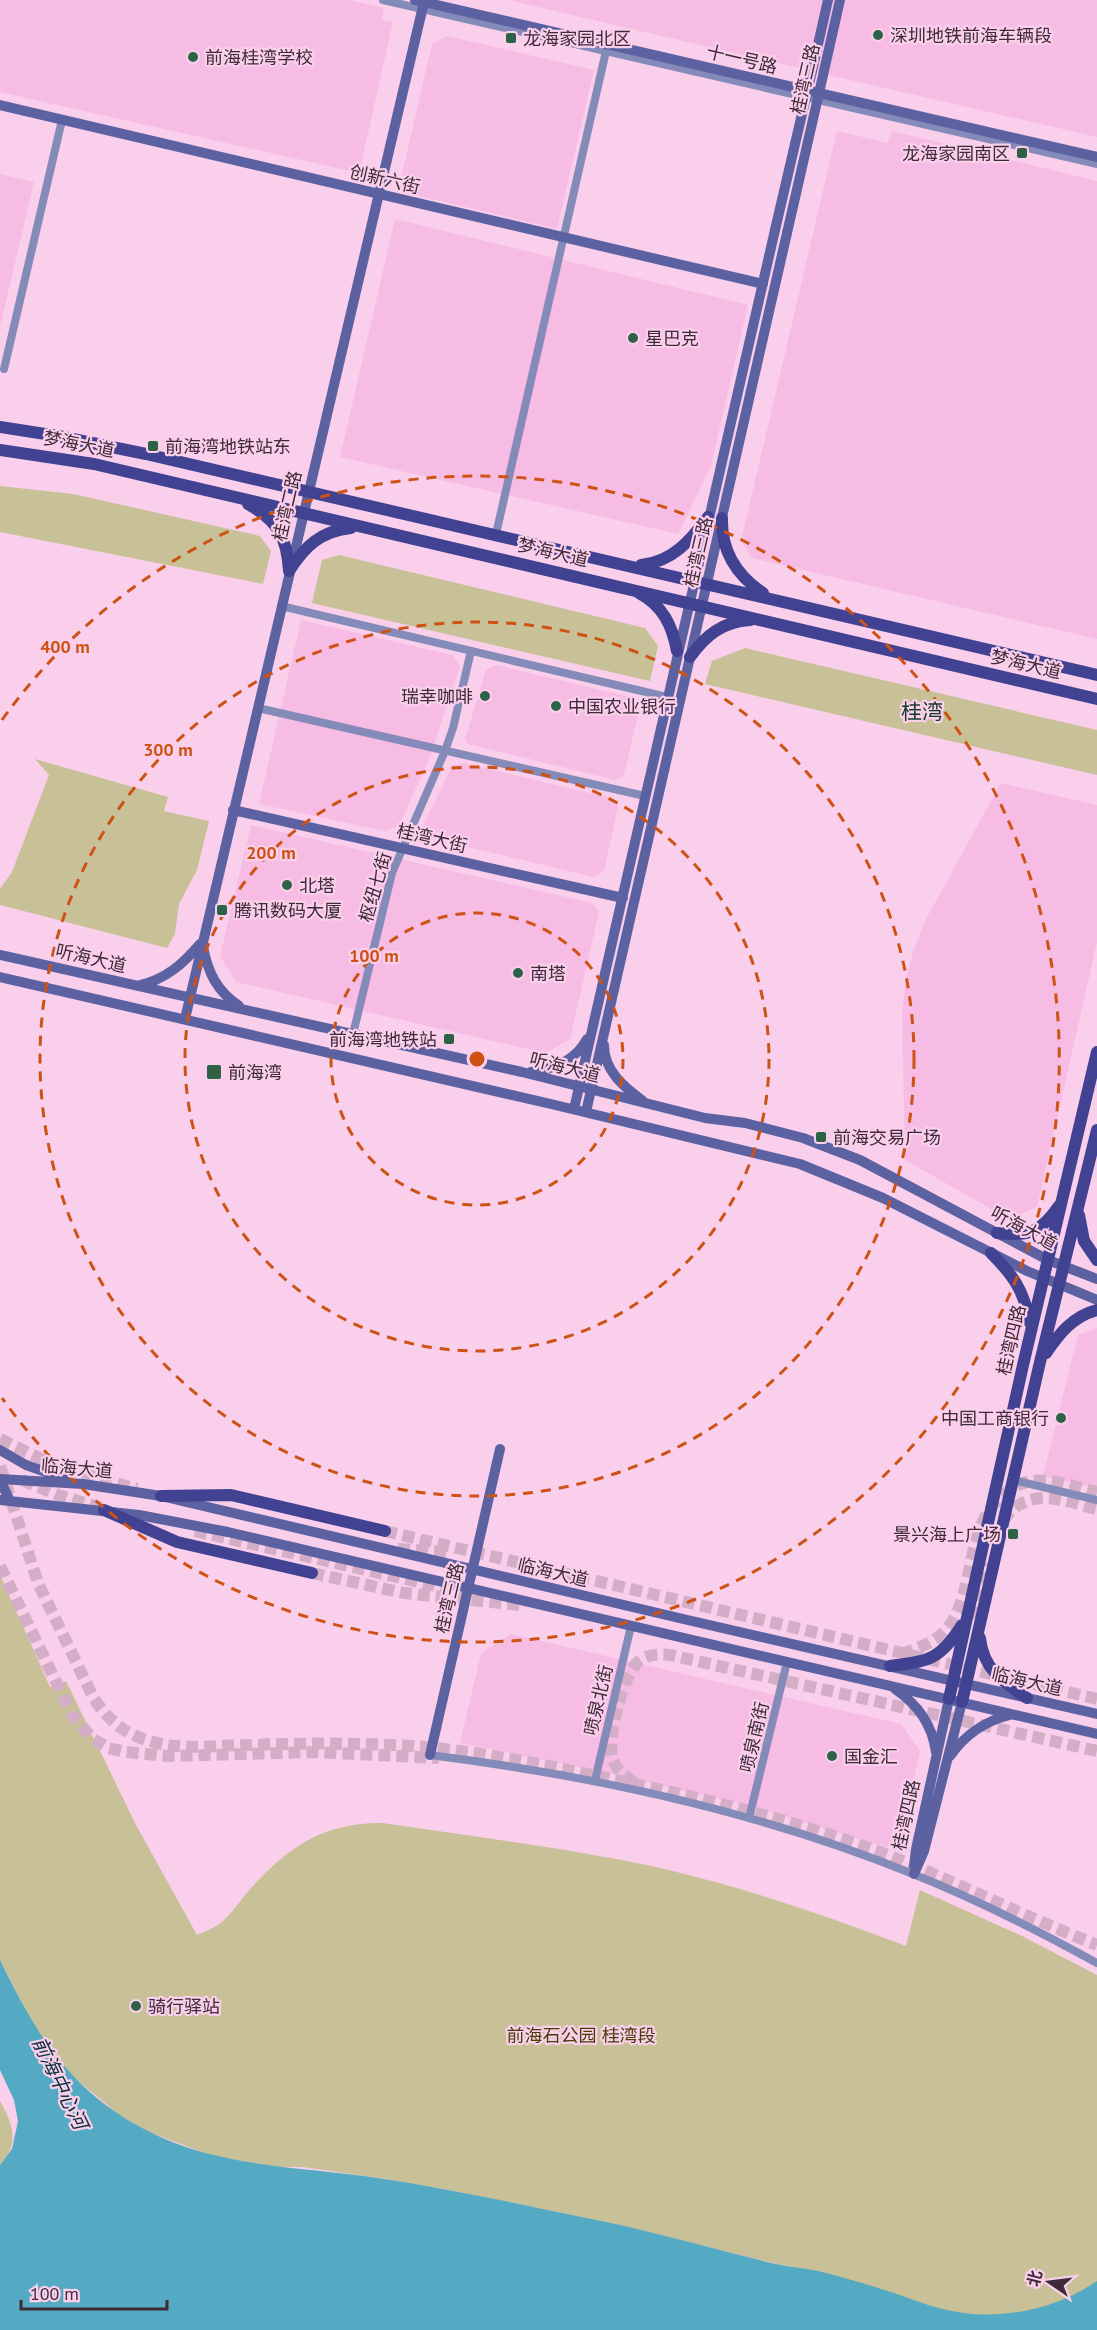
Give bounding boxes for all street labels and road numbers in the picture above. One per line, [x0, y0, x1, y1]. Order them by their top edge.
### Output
street label: 十一号路 [704, 40, 780, 78]
street label: 桂湾三路 [786, 41, 824, 117]
street label: 创新六街 [347, 160, 423, 198]
street label: 梦海大道 [41, 426, 117, 462]
street label: 桂湾二路 [268, 468, 306, 544]
street label: 桂湾三路 [679, 514, 717, 590]
street label: 梦海大道 [515, 533, 591, 571]
street label: 梦海大道 [988, 645, 1064, 683]
street label: 桂湾大街 [394, 819, 470, 857]
street label: 枢纽七街 [354, 849, 396, 925]
street label: 听海大道 [53, 939, 129, 977]
street label: 听海大道 [527, 1047, 603, 1087]
street label: 听海大道 [987, 1201, 1061, 1255]
street label: 桂湾四路 [992, 1302, 1030, 1378]
street label: 临海大道 [40, 1453, 114, 1483]
street label: 临海大道 [515, 1553, 591, 1591]
street label: 桂湾三路 [430, 1560, 468, 1636]
street label: 喷泉北街 [579, 1662, 617, 1738]
street label: 临海大道 [989, 1662, 1065, 1700]
street label: 喷泉南街 [735, 1699, 773, 1775]
street label: 桂湾四路 [887, 1777, 925, 1853]

